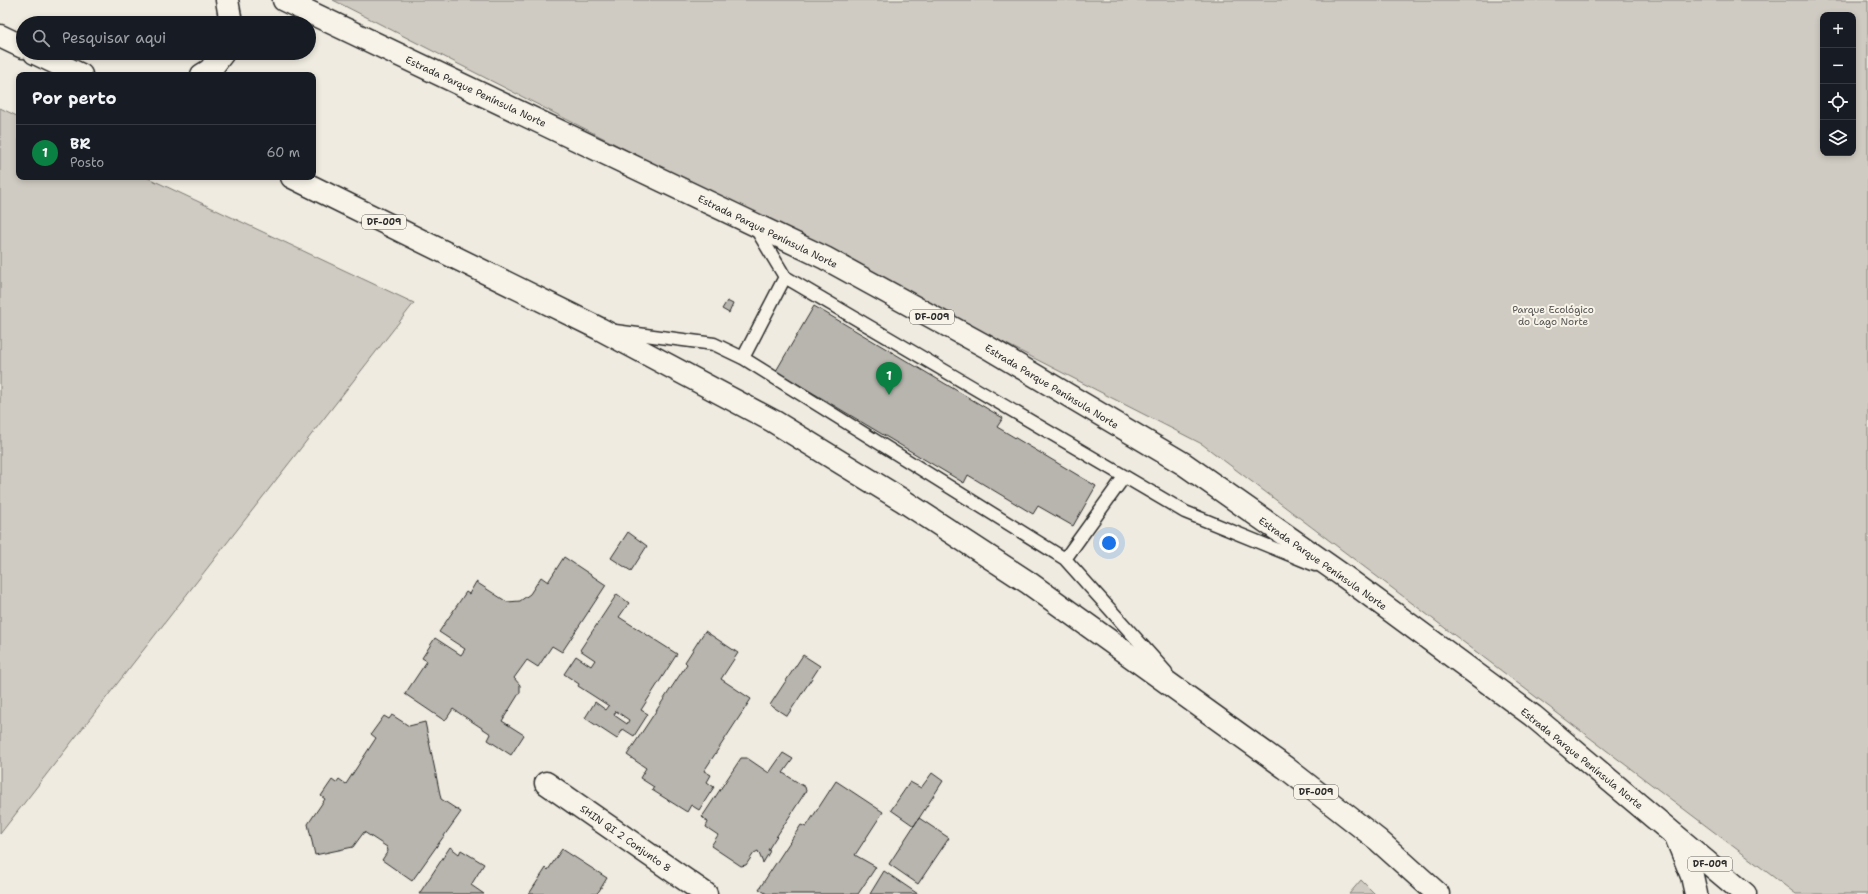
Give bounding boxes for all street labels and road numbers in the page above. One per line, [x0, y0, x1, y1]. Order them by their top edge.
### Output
street label: Estrada Parque Península Norte [403, 53, 549, 130]
street label: Estrada Parque Península Norte [696, 192, 840, 271]
road number: DF-009 [362, 215, 406, 229]
road number: DF-009 [910, 310, 954, 324]
street label: Estrada Parque Península Norte [982, 341, 1121, 432]
street label: Estrada Parque Península Norte [1256, 514, 1390, 613]
street label: Estrada Parque Península Norte [1518, 705, 1646, 812]
road number: DF-009 [1294, 785, 1338, 799]
street label: SHIN QI 2 Conjunto 8 [578, 802, 674, 875]
road number: DF-009 [1688, 857, 1732, 871]

